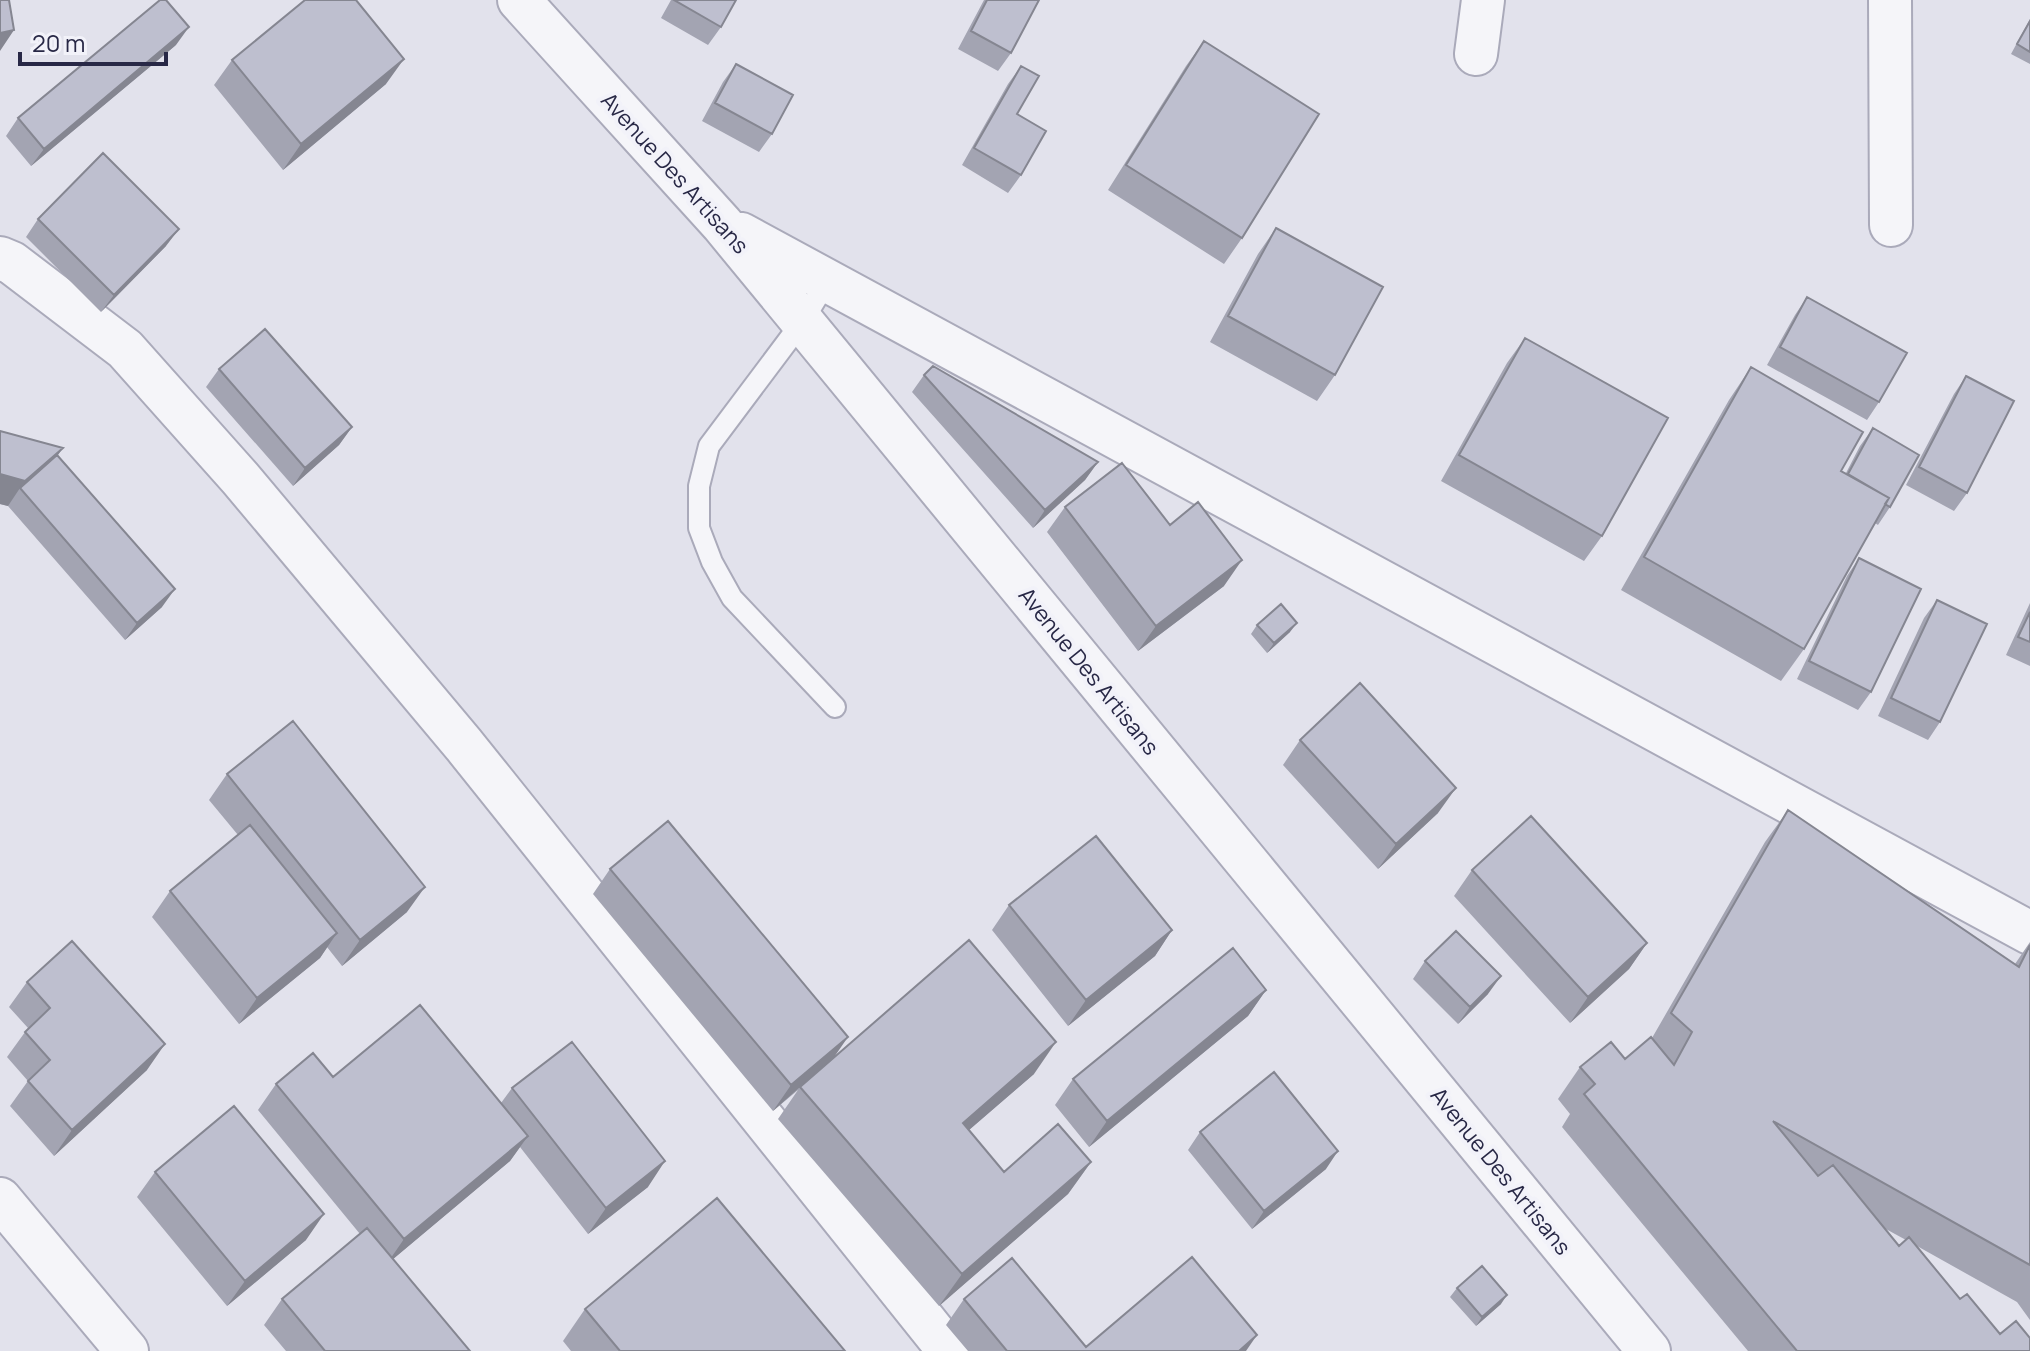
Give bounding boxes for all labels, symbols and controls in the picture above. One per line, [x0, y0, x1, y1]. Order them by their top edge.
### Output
scale bar [20, 16, 166, 66]
text: 20 m [32, 26, 85, 59]
street label: Avenue Des Artisans [594, 86, 756, 260]
street label: Avenue Des Artisans [1012, 581, 1166, 761]
street label: Avenue Des Artisans [1424, 1081, 1578, 1261]

